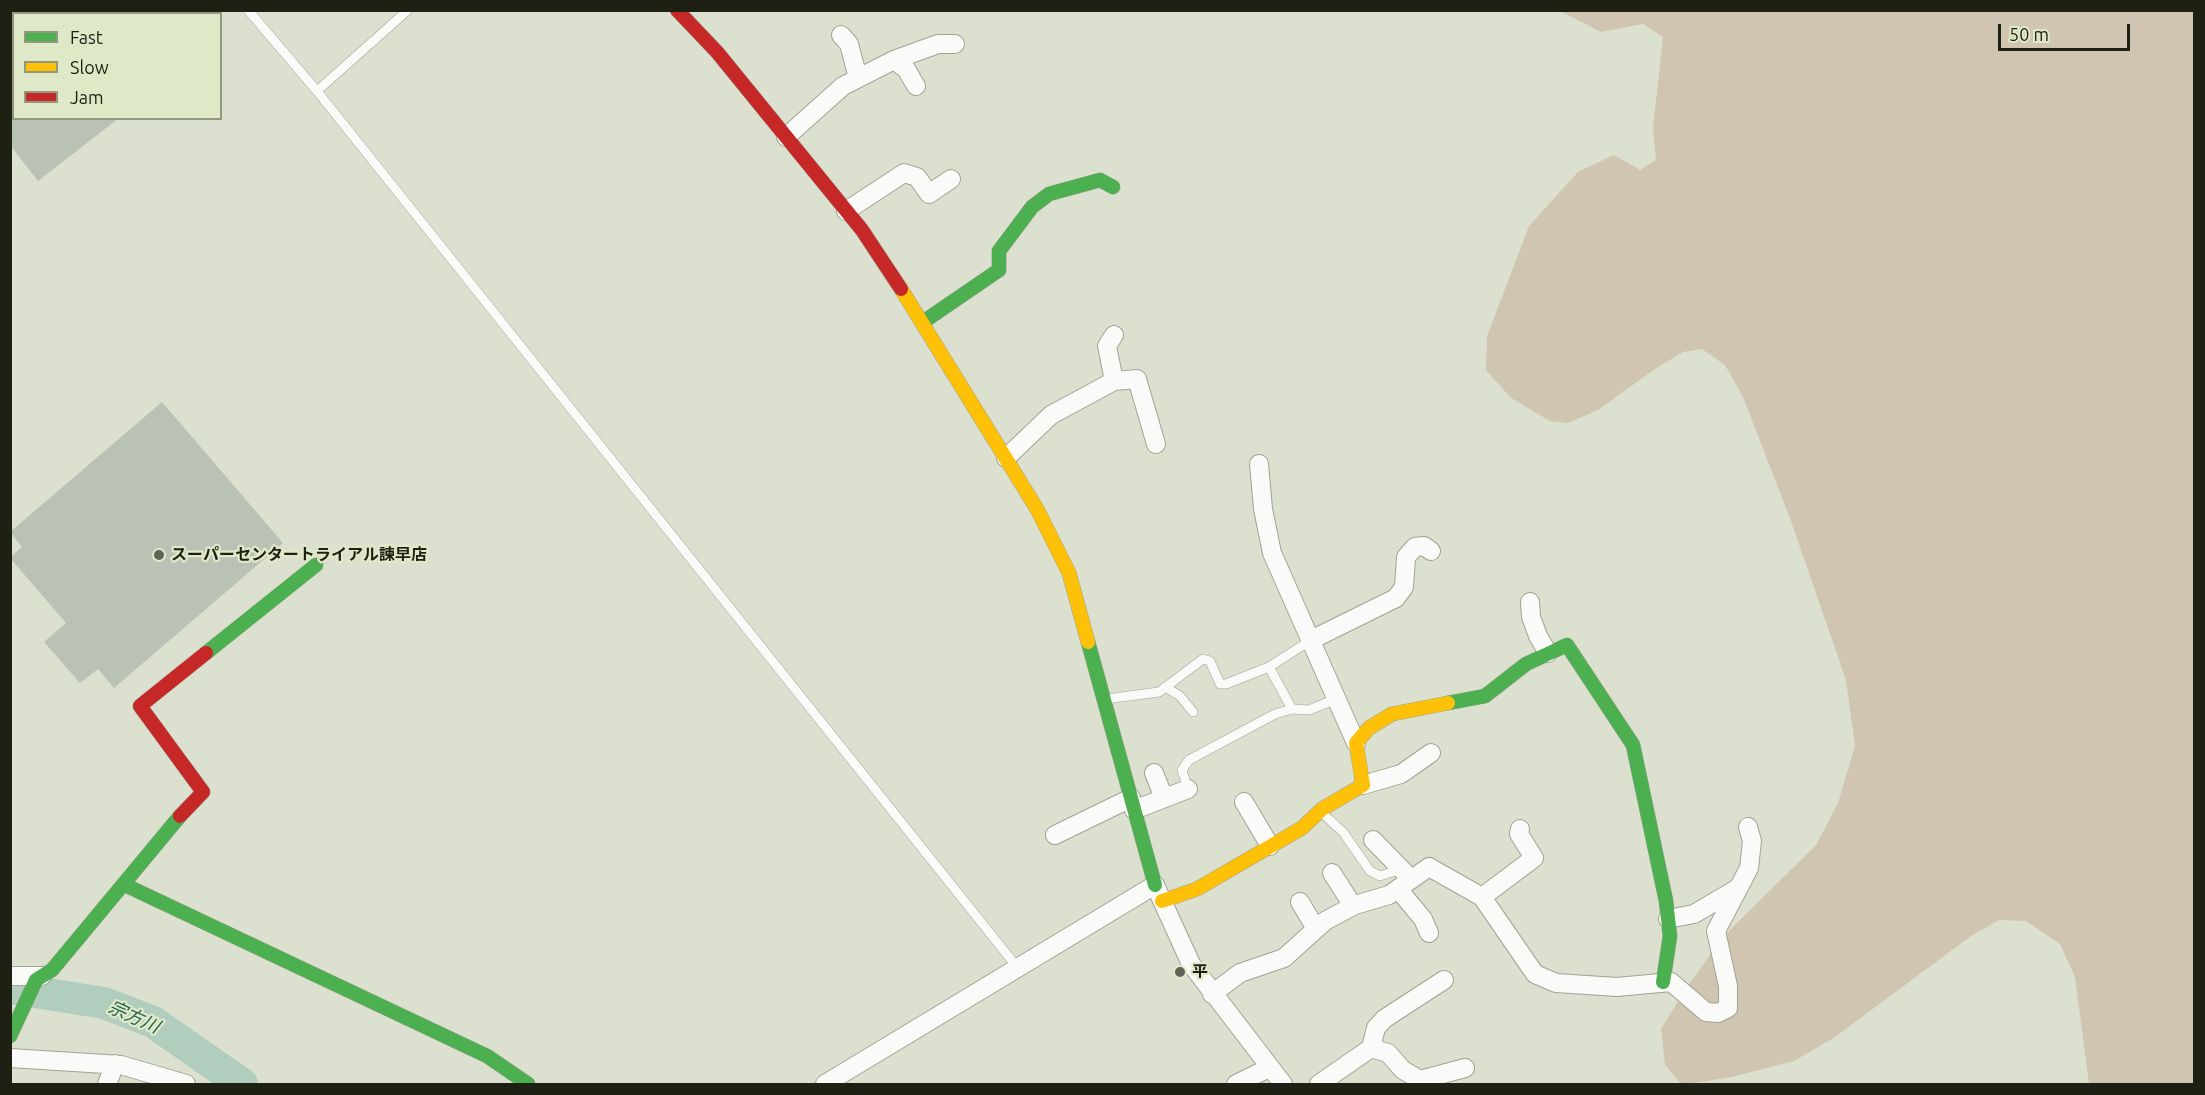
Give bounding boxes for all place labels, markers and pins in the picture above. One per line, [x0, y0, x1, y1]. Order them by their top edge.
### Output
place label: スーパーセンタートライアル諫早店 [171, 545, 427, 565]
marker: スーパーセンタートライアル諫早店 [152, 548, 166, 562]
place label: 平 [1192, 962, 1208, 982]
marker: 平 [1173, 965, 1187, 979]

